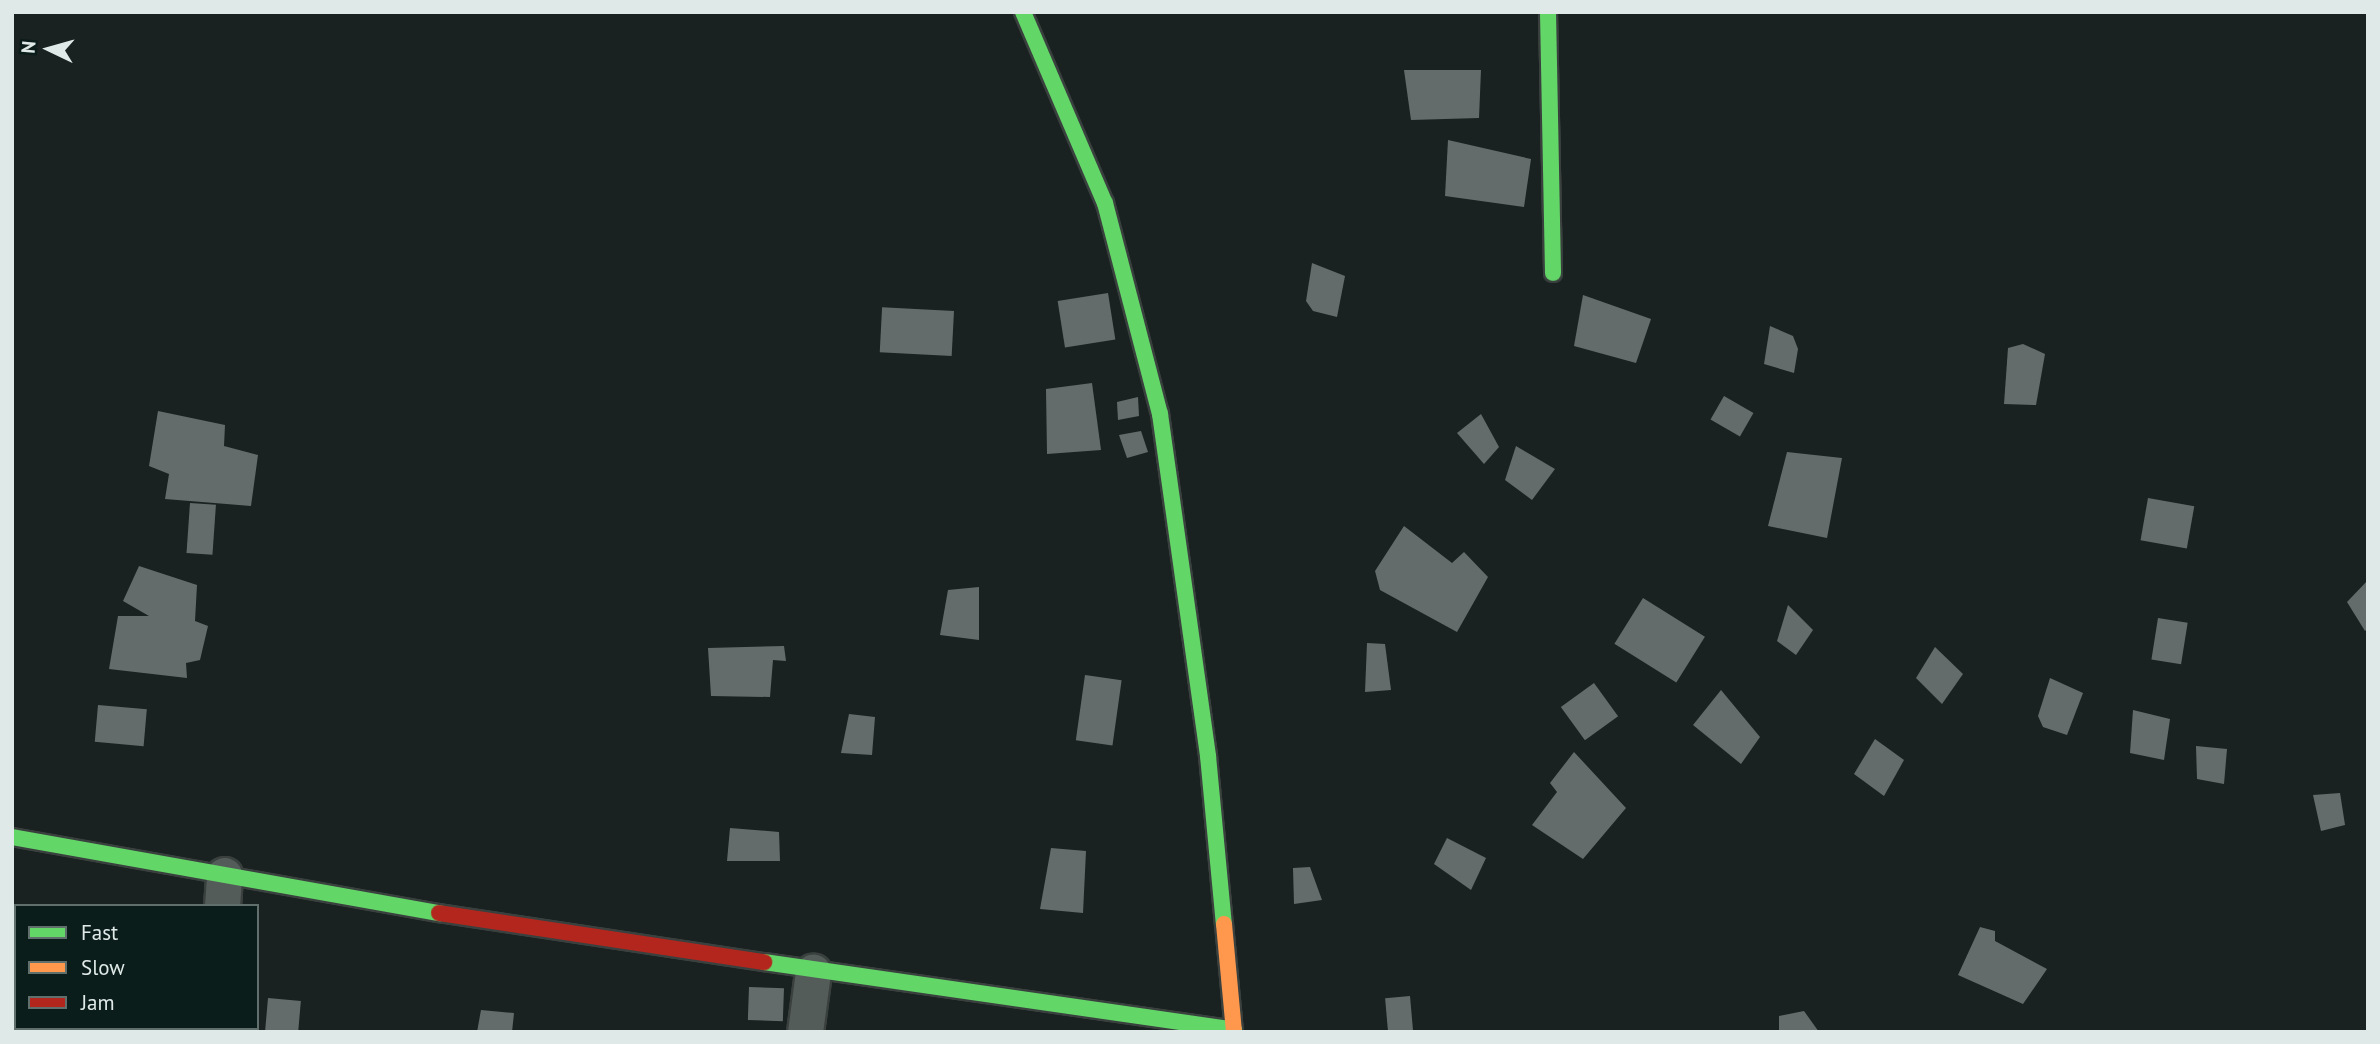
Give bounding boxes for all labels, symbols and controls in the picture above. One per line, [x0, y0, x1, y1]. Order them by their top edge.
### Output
north arrow [14, 14, 84, 84]
text: N [16, 40, 41, 54]
legend [14, 904, 259, 1030]
text: Fast [81, 919, 118, 946]
text: Slow [81, 954, 125, 981]
text: Jam [81, 989, 115, 1016]

